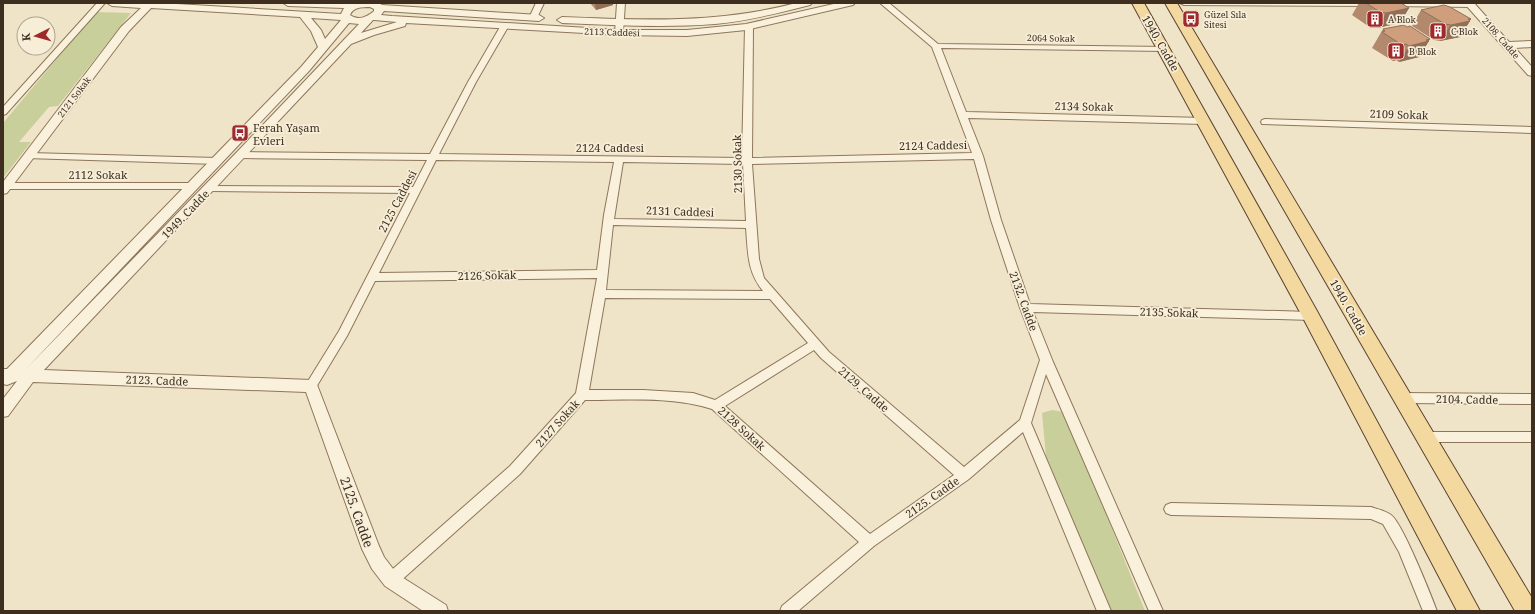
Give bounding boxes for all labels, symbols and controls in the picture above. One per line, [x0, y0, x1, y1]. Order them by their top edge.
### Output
place label: Güzel Sıla Sitesi [1204, 8, 1246, 31]
bus stop icon: Güzel Sıla Sitesi [1181, 9, 1201, 29]
building icon: A Blok [1365, 9, 1385, 29]
street label: 1940. Cadde [1139, 12, 1183, 74]
place label: A Blok [1388, 13, 1417, 26]
street label: 2108. Cadde [1479, 14, 1523, 62]
north arrow [16, 16, 56, 56]
building icon: C Blok [1428, 21, 1448, 41]
street label: 2113 Caddesi [584, 25, 640, 39]
place label: C Blok [1451, 25, 1479, 38]
text: K [18, 31, 33, 42]
street label: 2064 Sokak [1027, 31, 1076, 45]
building icon: B Blok [1386, 41, 1406, 61]
place label: B Blok [1409, 45, 1437, 58]
street label: 2121 Sokak [54, 73, 94, 120]
street label: 2134 Sokak [1054, 98, 1114, 114]
street label: 2109 Sokak [1369, 105, 1429, 123]
place label: Ferah Yaşam Evleri [253, 120, 320, 148]
bus stop icon: Ferah Yaşam Evleri [230, 123, 250, 143]
street label: 2130 Sokak [729, 134, 745, 194]
street label: 2124 Caddesi [899, 137, 968, 153]
street label: 2124 Caddesi [576, 140, 645, 155]
street label: 2112 Sokak [69, 167, 128, 182]
street label: 2125 Caddesi [374, 167, 420, 235]
street label: 1949. Cadde [158, 186, 212, 242]
street label: 2131 Caddesi [646, 202, 715, 220]
street label: 2126 Sokak [457, 267, 517, 283]
street label: 2132. Cadde [1006, 269, 1042, 333]
street label: 1940. Cadde [1327, 276, 1371, 338]
street label: 2135 Sokak [1139, 303, 1199, 321]
street label: 2129. Cadde [835, 363, 893, 415]
street label: 2123. Cadde [125, 371, 189, 389]
street label: 2104. Cadde [1436, 391, 1499, 407]
street label: 2127 Sokak [532, 396, 583, 450]
street label: 2128 Sokak [715, 403, 769, 454]
street label: 2125. Cadde [902, 473, 962, 521]
street label: 2125. Cadde [336, 474, 378, 550]

